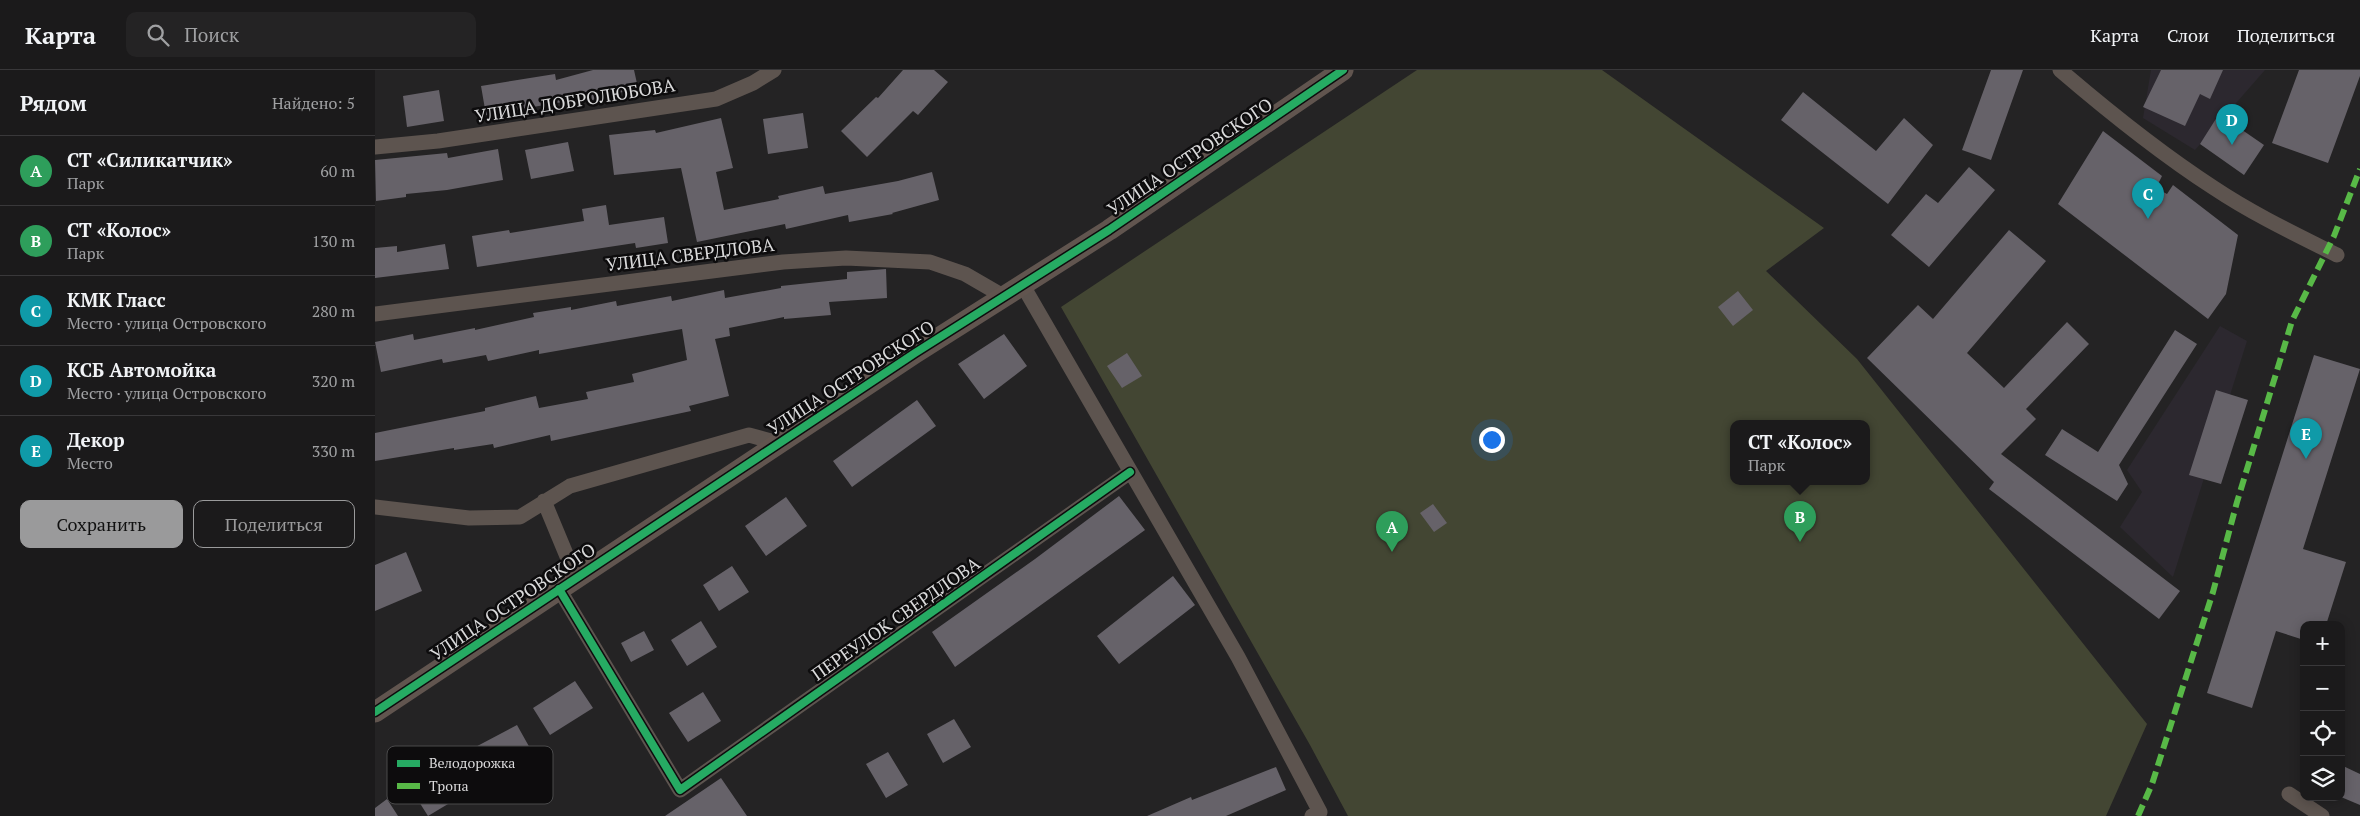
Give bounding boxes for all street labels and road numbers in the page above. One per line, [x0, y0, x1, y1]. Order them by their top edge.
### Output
street label: УЛИЦА ДОБРОЛЮБОВА [473, 72, 677, 128]
street label: УЛИЦА ОСТРОВСКОГО [1102, 92, 1277, 221]
street label: УЛИЦА СВЕРДЛОВА [604, 232, 776, 276]
street label: УЛИЦА ОСТРОВСКОГО [762, 314, 939, 440]
street label: УЛИЦА ОСТРОВСКОГО [425, 537, 600, 666]
street label: ПЕРЕУЛОК СВЕРДЛОВА [806, 550, 985, 686]

